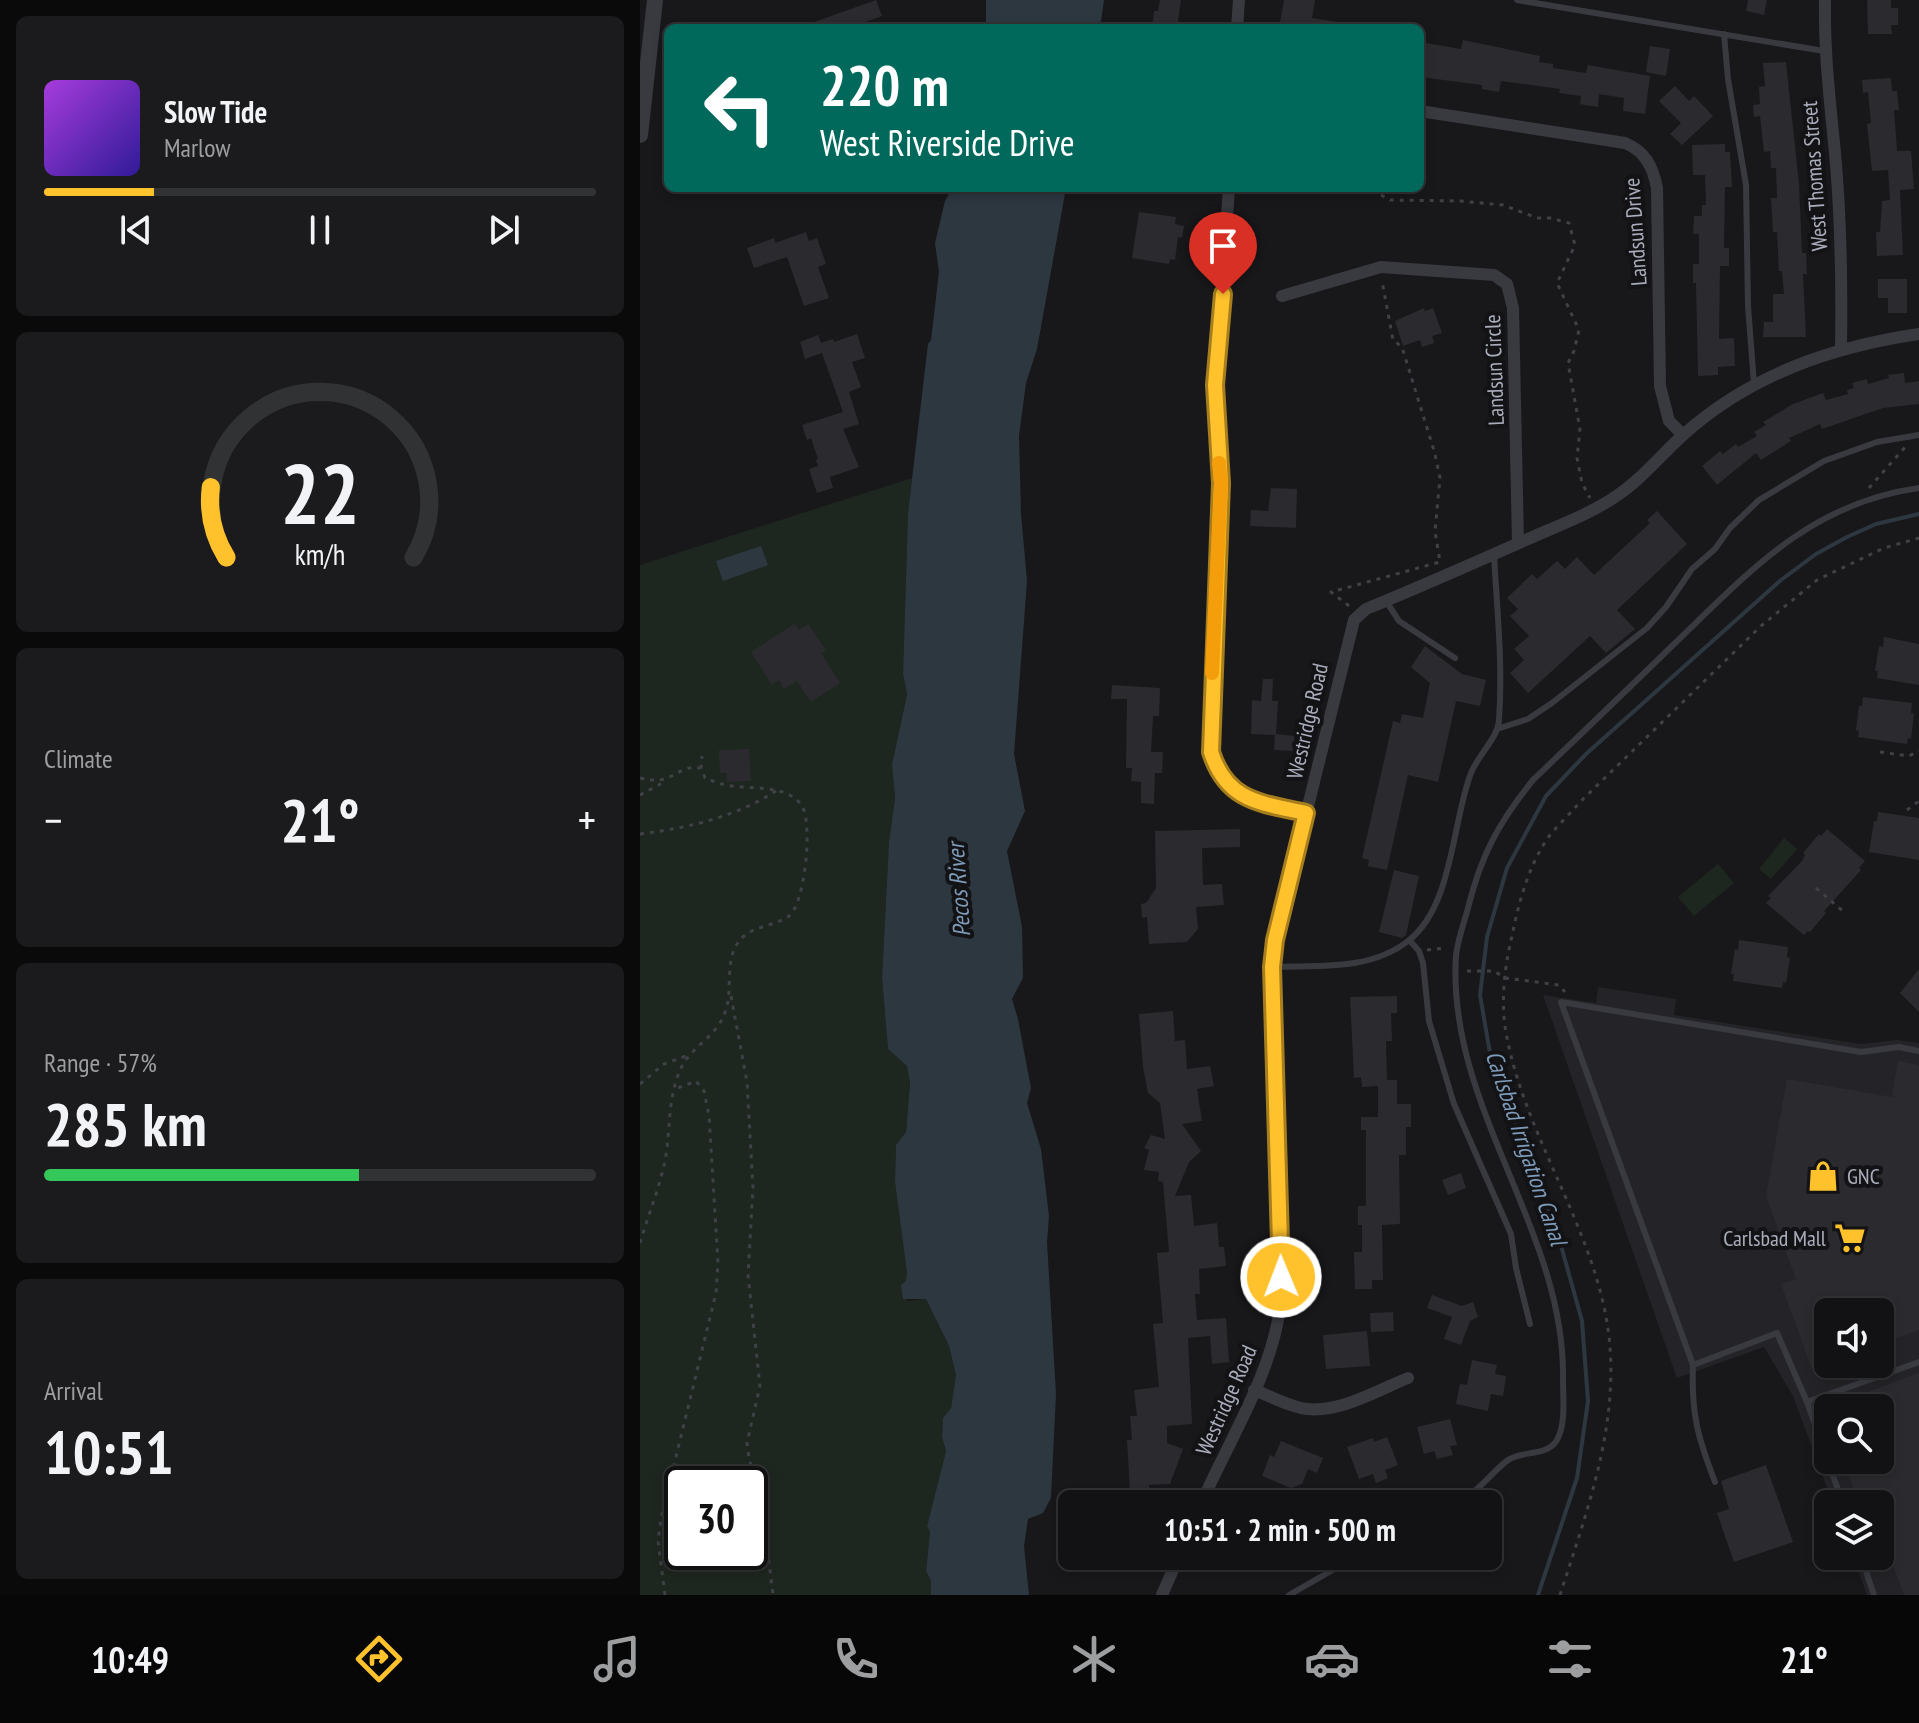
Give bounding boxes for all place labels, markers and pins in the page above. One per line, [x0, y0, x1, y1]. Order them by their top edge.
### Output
pin [1189, 212, 1257, 294]
shop icon: GNC [1806, 1159, 1840, 1193]
place label: GNC [1847, 1162, 1880, 1190]
supermarket icon: Carlsbad Mall [1833, 1221, 1867, 1255]
place label: Carlsbad Mall [1723, 1224, 1827, 1252]

